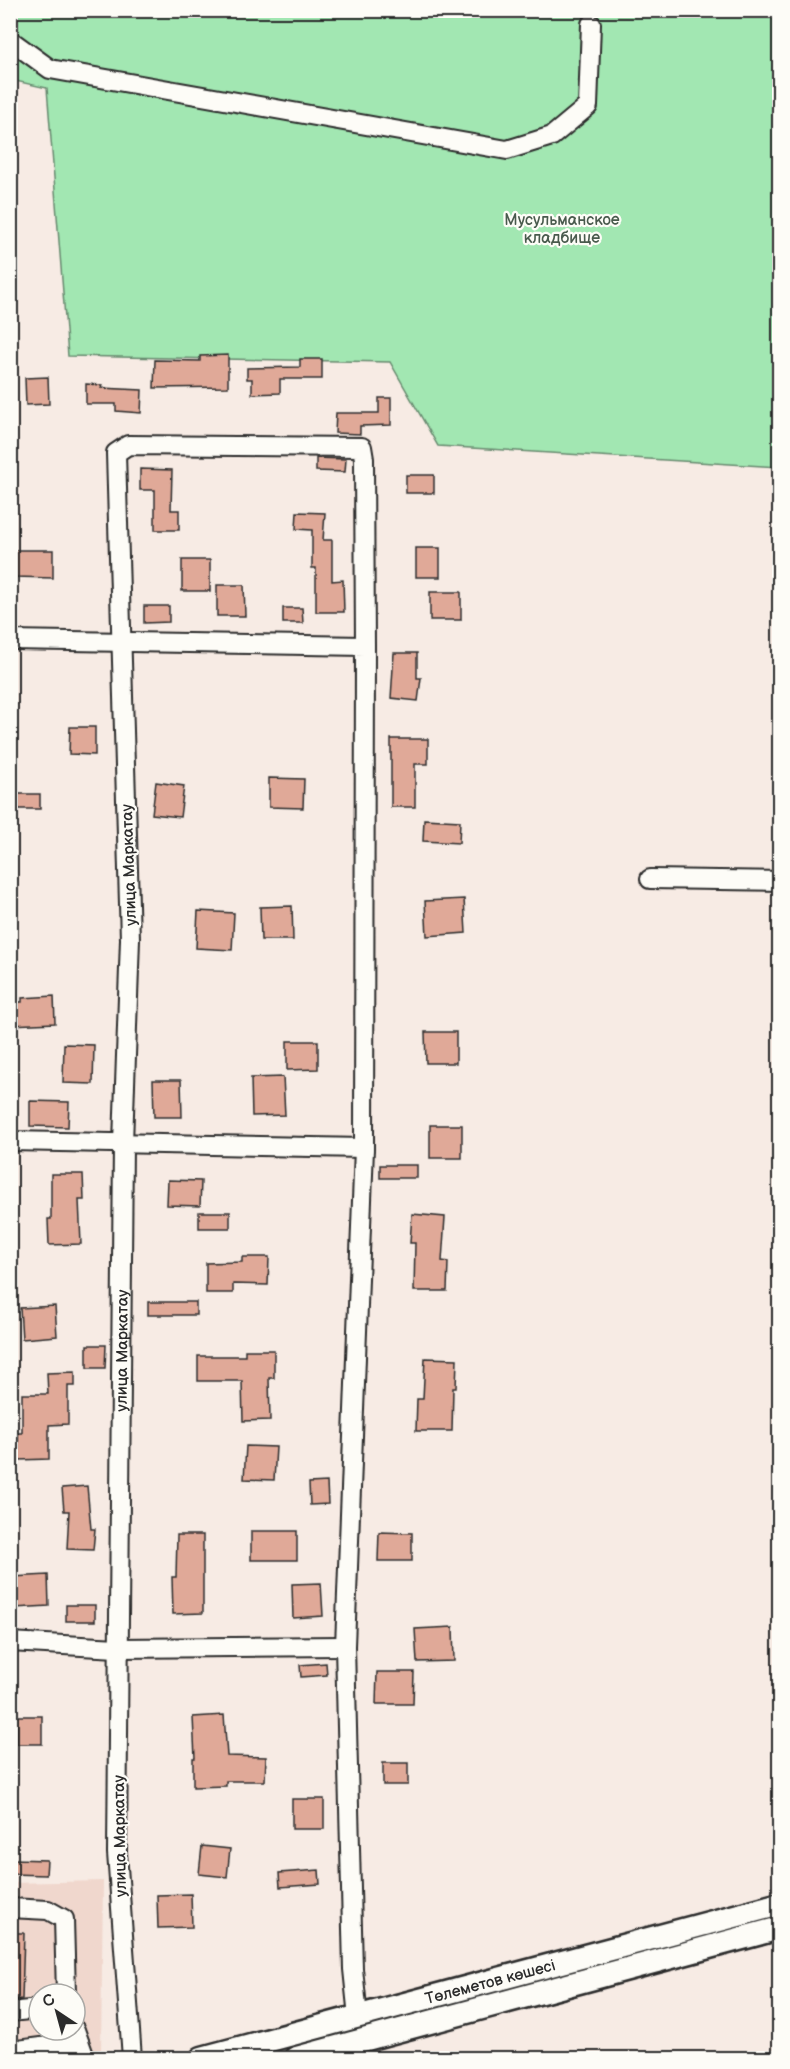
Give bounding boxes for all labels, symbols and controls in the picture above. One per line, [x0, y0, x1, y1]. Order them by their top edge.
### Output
park label: Мусульманское кладбище [504, 211, 620, 248]
street label: улица Маркатау [118, 803, 141, 926]
street label: улица Маркатау [113, 1289, 133, 1412]
street label: улица Маркатау [110, 1774, 131, 1897]
street label: Төлеметов көшесі [423, 1956, 557, 2009]
north arrow [27, 1982, 87, 2042]
text: С [39, 1990, 59, 2012]

